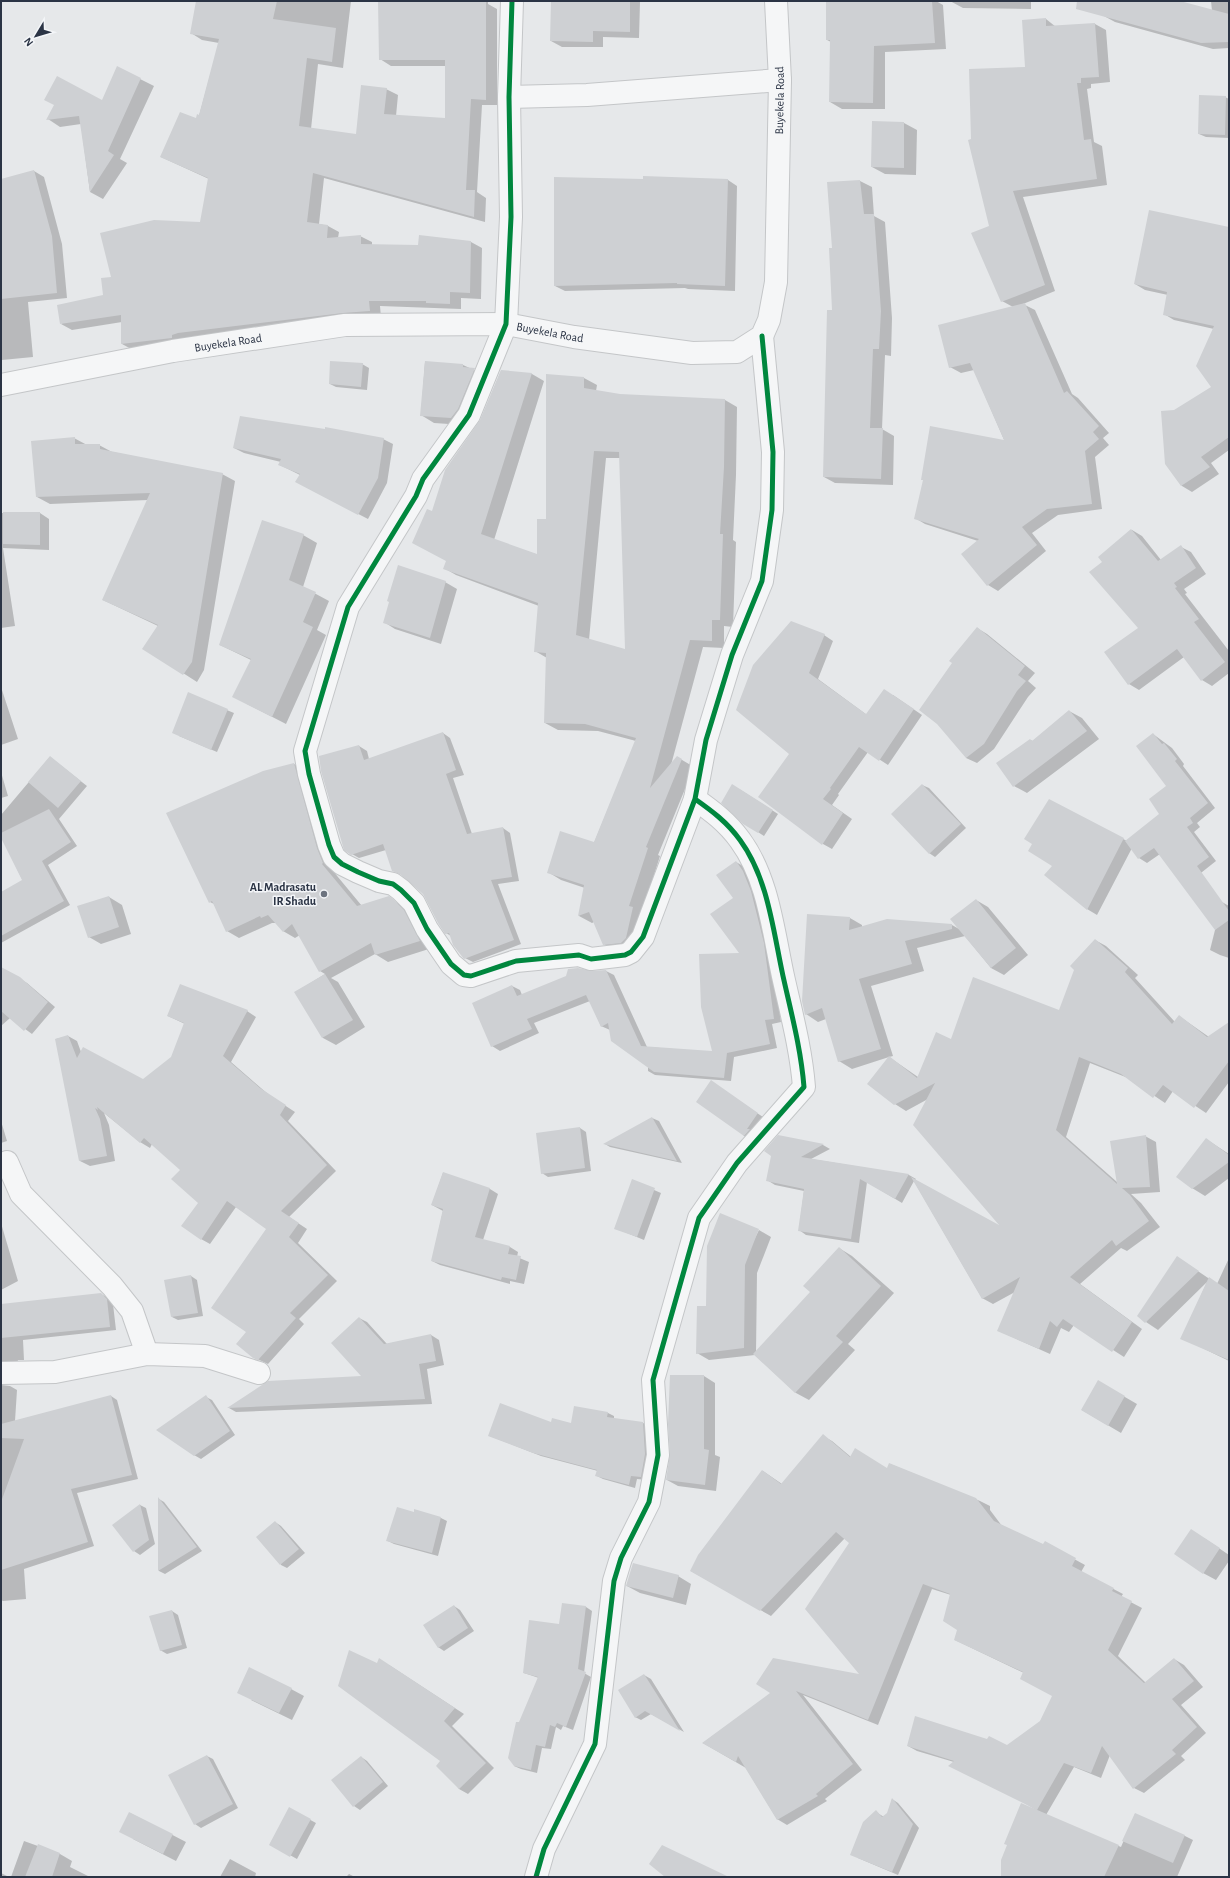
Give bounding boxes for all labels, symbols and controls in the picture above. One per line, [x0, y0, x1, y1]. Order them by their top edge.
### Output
north arrow [16, 16, 56, 56]
text: N [22, 35, 35, 48]
street label: Buyekela Road [773, 66, 786, 135]
street label: Buyekela Road [515, 320, 584, 344]
street label: Buyekela Road [193, 332, 263, 354]
place label: AL Madrasatu IR Shadu [250, 881, 317, 907]
marker: AL Madrasatu IR Shadu [319, 889, 329, 899]

